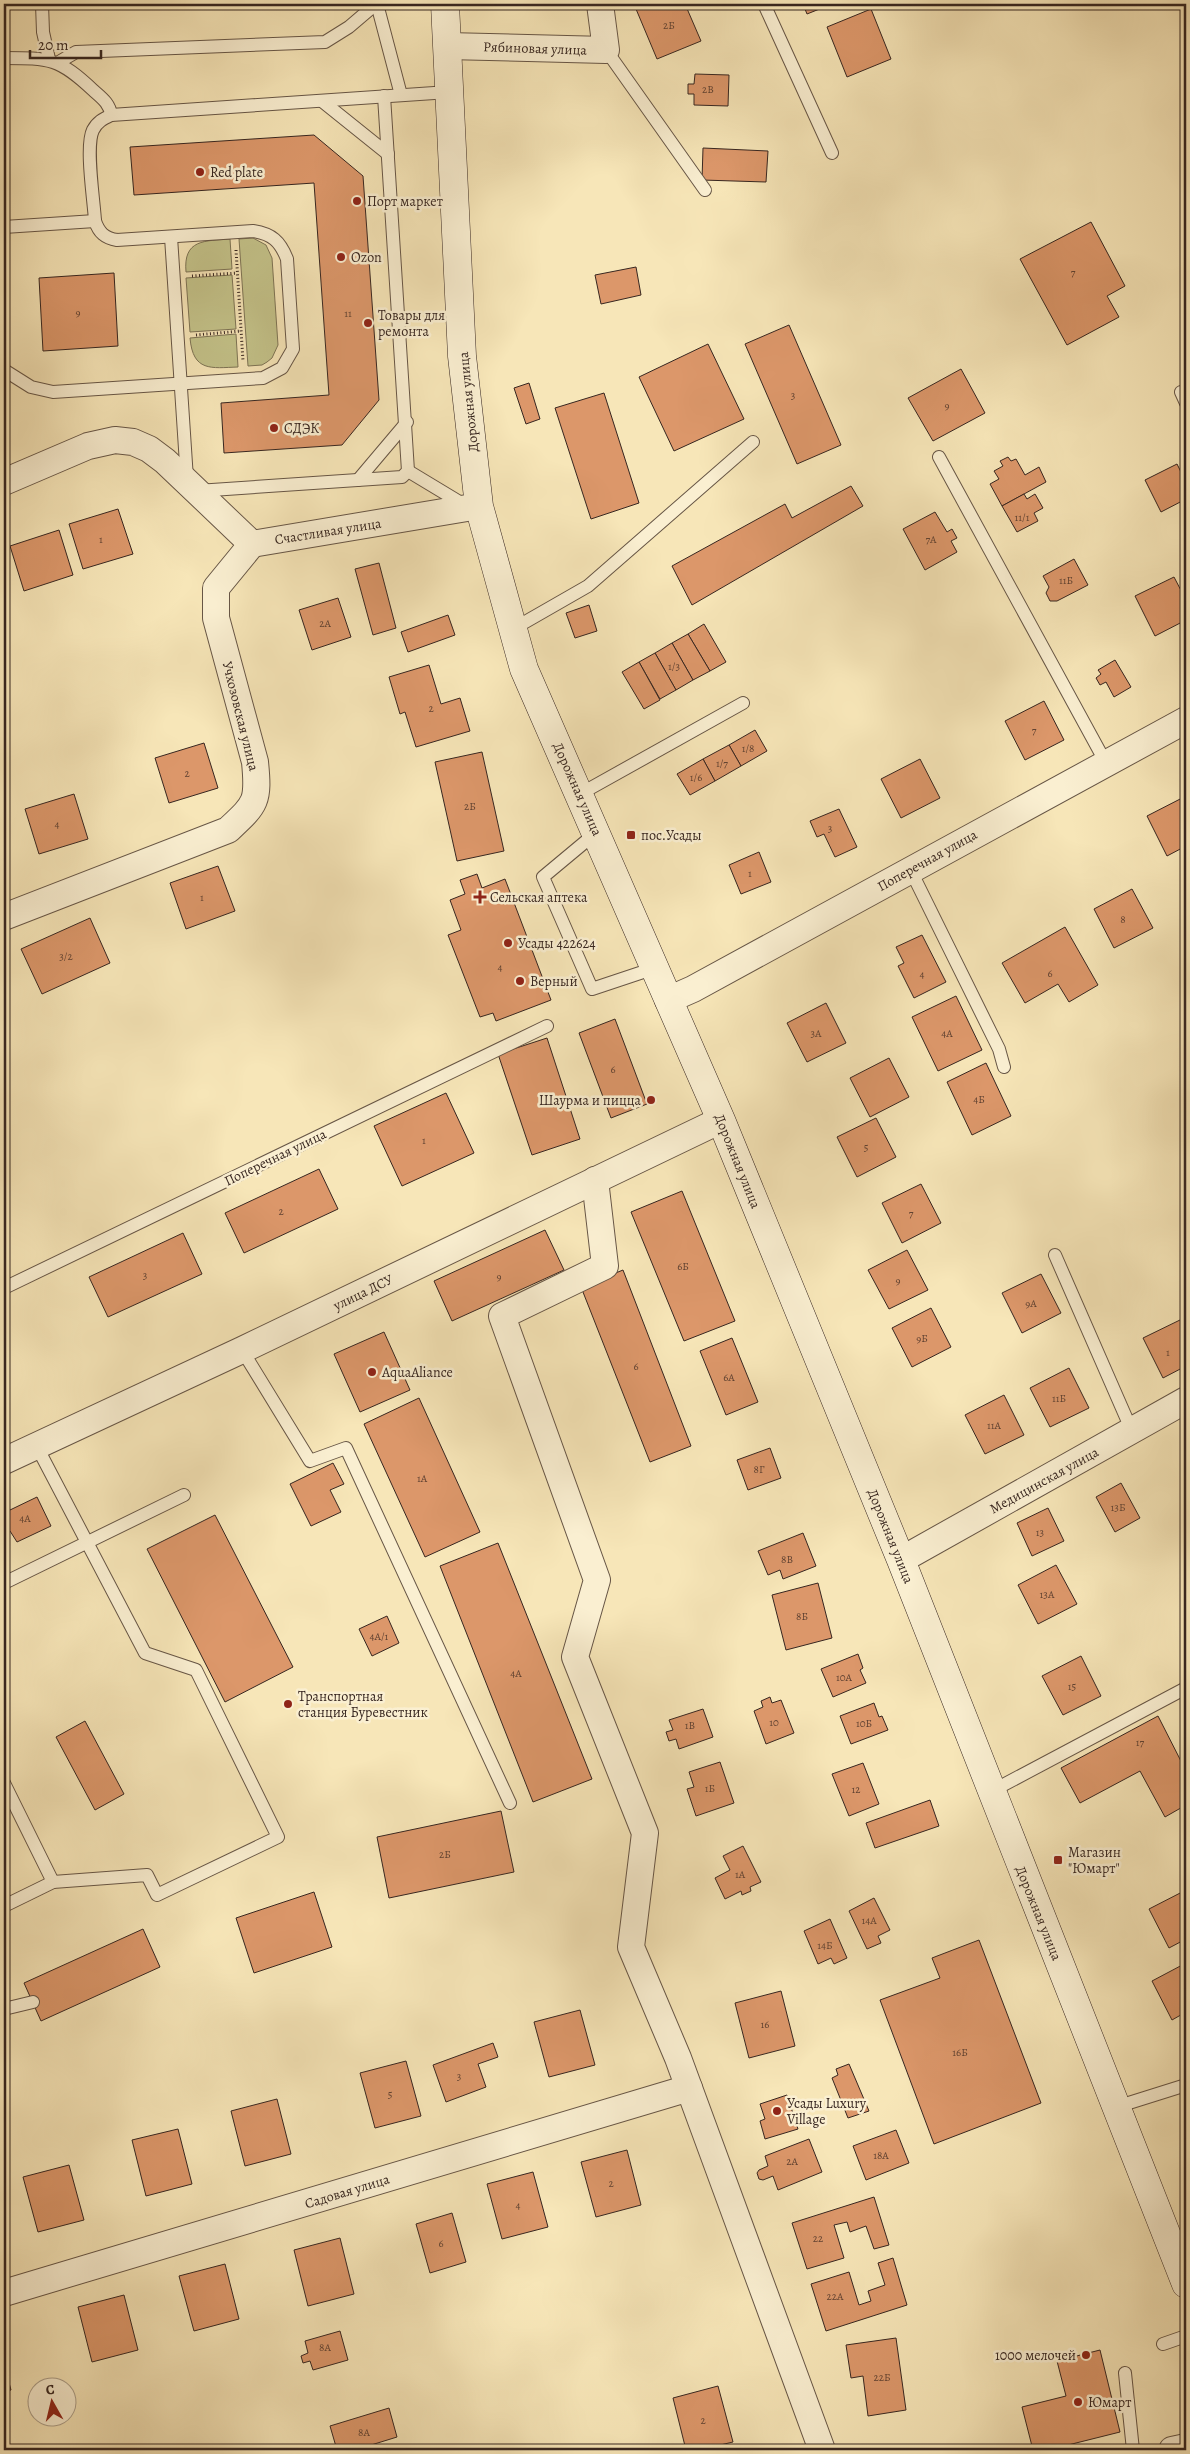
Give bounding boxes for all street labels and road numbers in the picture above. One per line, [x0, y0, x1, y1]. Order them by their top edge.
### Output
street label: Рябиновая улица [483, 37, 588, 60]
street label: Дорожная улица [454, 350, 483, 453]
street label: Счастливая улица [273, 514, 383, 549]
street label: Учхозовская улица [218, 659, 263, 773]
street label: Дорожная улица [548, 739, 607, 840]
street label: Поперечная улица [874, 825, 981, 896]
street label: Дорожная улица [710, 1111, 765, 1212]
street label: Поперечная улица [221, 1124, 330, 1190]
street label: улица ДСУ [329, 1270, 396, 1316]
street label: Медицинская улица [986, 1442, 1103, 1518]
street label: Дорожная улица [863, 1486, 918, 1587]
street label: Дорожная улица [1011, 1863, 1066, 1964]
street label: Садовая улица [303, 2169, 392, 2213]

